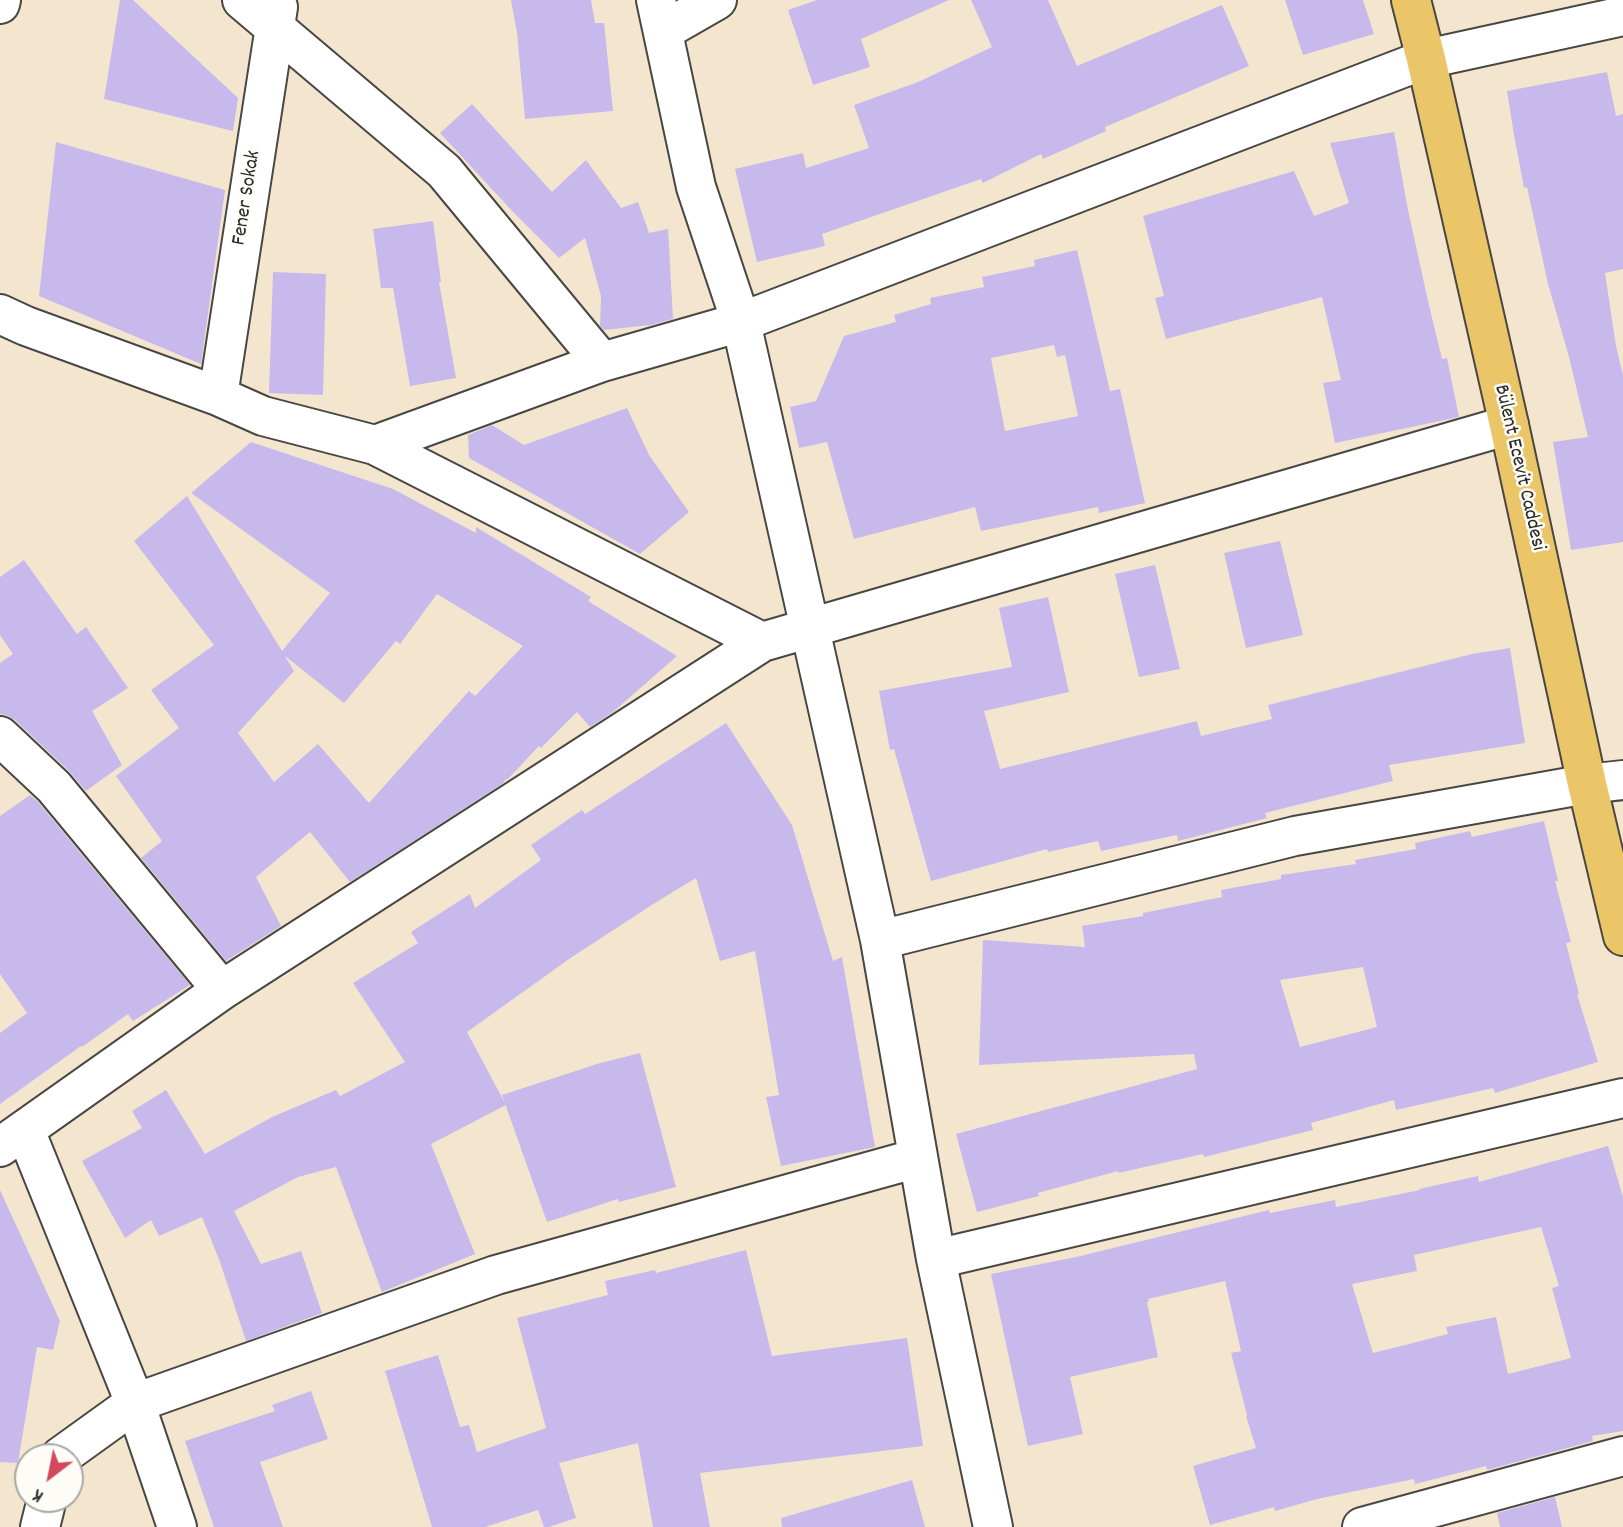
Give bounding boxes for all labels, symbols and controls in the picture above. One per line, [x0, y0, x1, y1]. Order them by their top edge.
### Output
street label: Fener Sokak [228, 149, 268, 247]
street label: Bülent Ecevit Caddesi [1487, 382, 1549, 554]
north arrow [14, 1443, 84, 1513]
text: K [28, 1481, 50, 1508]

